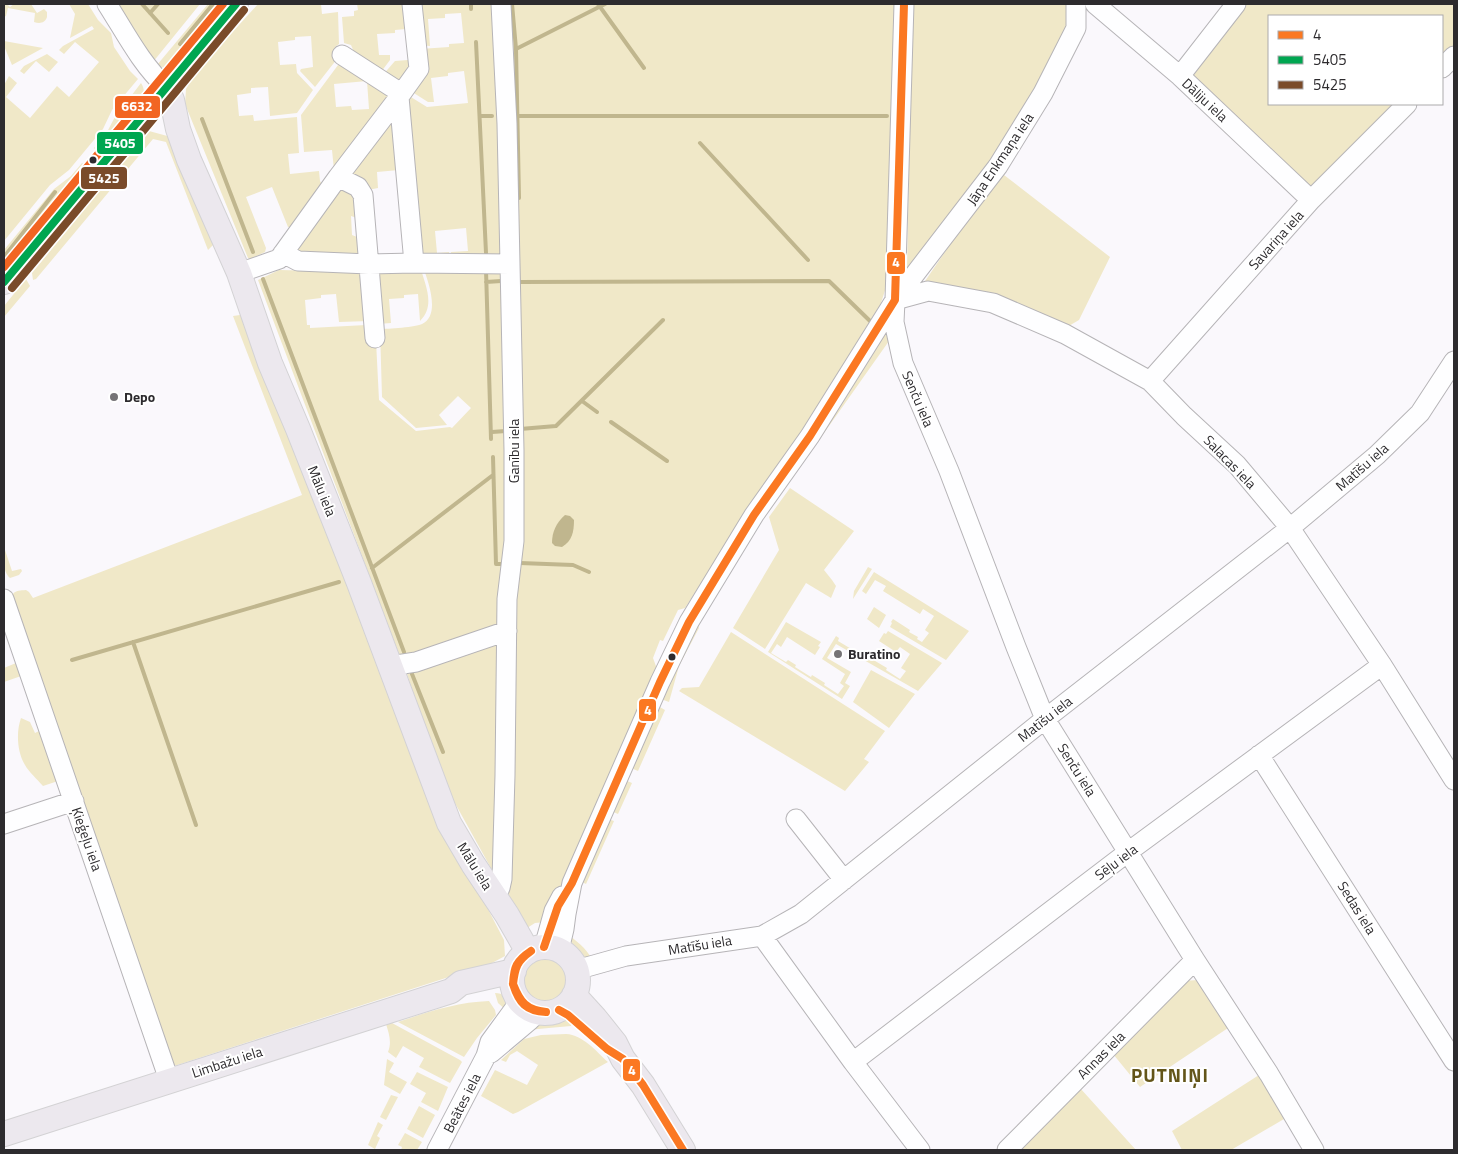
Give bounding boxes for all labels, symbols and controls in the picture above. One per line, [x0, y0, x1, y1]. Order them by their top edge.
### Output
legend [1268, 15, 1443, 105]
text: 4 [1313, 23, 1321, 46]
text: 5405 [1313, 48, 1347, 71]
street label: Dāliju iela [1178, 73, 1233, 127]
text: 5425 [1313, 73, 1347, 96]
line badge: 6632 [114, 95, 161, 119]
text: 6632 [121, 95, 153, 116]
street label: Jāņa Enkmaņa iela [961, 108, 1038, 209]
line badge: 5405 [96, 131, 144, 155]
text: 5405 [104, 132, 136, 153]
unlabelled marker [88, 155, 98, 165]
line badge: 5425 [80, 166, 128, 190]
text: 5425 [88, 167, 120, 188]
street label: Savariņa iela [1243, 205, 1308, 274]
line badge: 4 [886, 251, 906, 275]
text: 4 [892, 251, 900, 272]
street label: Senču iela [897, 367, 940, 430]
place label: Depo [124, 386, 155, 407]
marker: Depo [108, 391, 120, 403]
street label: Ganību iela [503, 419, 524, 483]
street label: Salacas iela [1199, 430, 1262, 493]
street label: Matīšu iela [1331, 438, 1393, 496]
street label: Mālu iela [303, 462, 342, 519]
place label: Buratino [848, 643, 901, 664]
marker: Buratino [832, 648, 844, 660]
unlabelled marker [667, 652, 677, 662]
street label: Matīšu iela [1013, 691, 1076, 747]
line badge: 4 [638, 698, 657, 722]
text: 4 [644, 699, 652, 720]
street label: Senču iela [1053, 739, 1102, 800]
street label: Ķieģeļu iela [67, 804, 108, 874]
street label: Mālu iela [453, 838, 498, 894]
street label: Sēļu iela [1090, 839, 1142, 885]
street label: Sedas iela [1333, 877, 1382, 938]
street label: Matīšu iela [667, 929, 733, 960]
street label: Annas iela [1072, 1026, 1129, 1083]
street label: Limbažu iela [189, 1040, 265, 1083]
line badge: 4 [622, 1058, 641, 1082]
text: 4 [628, 1059, 636, 1080]
district label: PUTNIŅI [1131, 1060, 1209, 1089]
street label: Beātes iela [438, 1069, 486, 1136]

